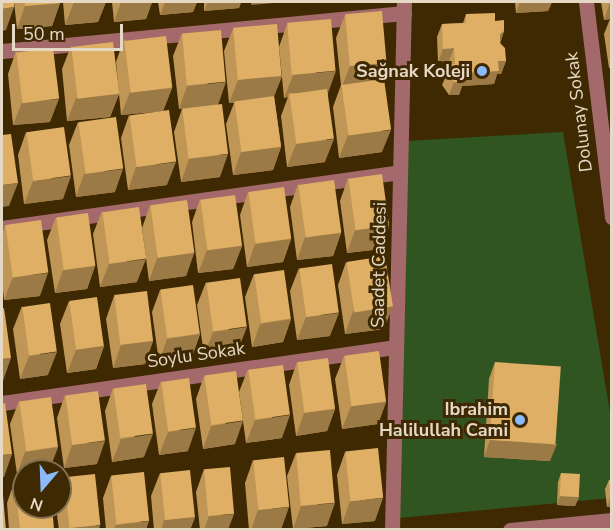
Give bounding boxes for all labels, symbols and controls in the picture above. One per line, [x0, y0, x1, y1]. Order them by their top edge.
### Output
scale bar [15, 12, 126, 50]
text: 50 m [23, 22, 65, 46]
street label: Dolunay Sokak [561, 51, 597, 173]
place label: Sağnak Koleji [356, 60, 470, 82]
marker: Sağnak Koleji [475, 64, 489, 78]
street label: Saadet Caddesi [367, 202, 391, 328]
street label: Soylu Sokak [146, 337, 246, 373]
place label: Ibrahim Halilullah Cami [379, 399, 508, 442]
marker: Ibrahim Halilullah Cami [513, 413, 527, 427]
north arrow [12, 459, 72, 519]
text: N [28, 492, 46, 516]

